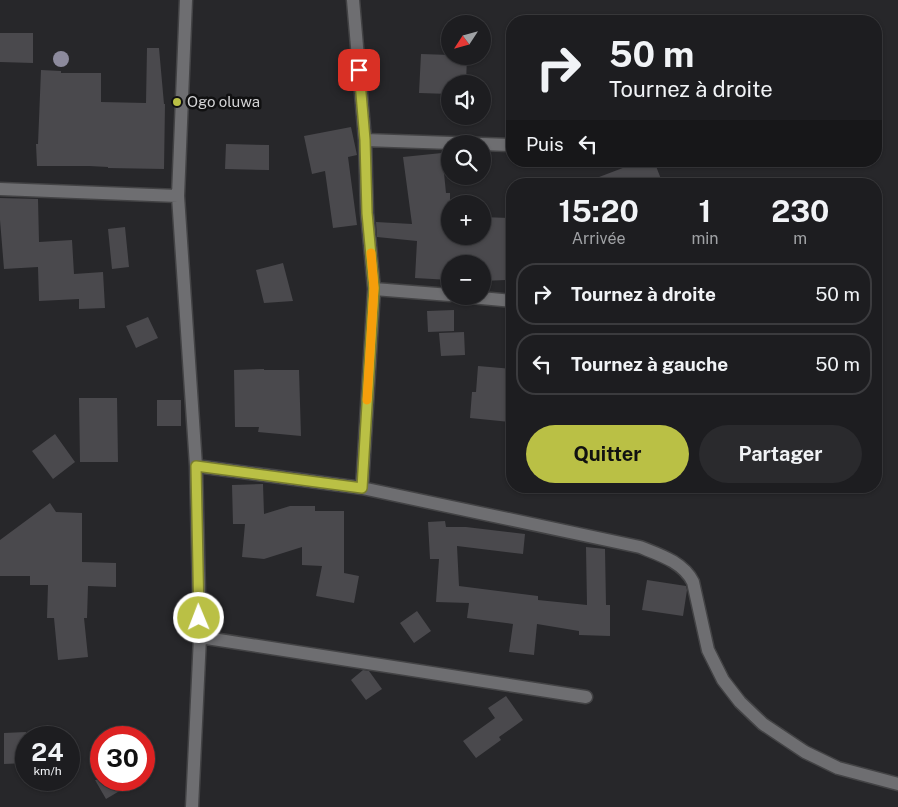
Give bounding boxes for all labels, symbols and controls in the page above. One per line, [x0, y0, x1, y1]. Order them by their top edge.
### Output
north arrow [441, 15, 491, 65]
map controls [441, 15, 491, 305]
text: 50 m [609, 34, 694, 75]
icon: right [526, 35, 591, 100]
pin [338, 49, 380, 91]
icon: arrive [345, 56, 373, 84]
button: sound [441, 75, 491, 125]
text: Tournez à droite [609, 76, 773, 102]
place label: Ogo oluwa [187, 93, 260, 110]
marker: Ogo oluwa [171, 96, 183, 108]
icon: left [574, 130, 602, 158]
text: Puis [526, 133, 564, 155]
button: search [441, 135, 491, 185]
text: 15:20 [559, 193, 639, 229]
text: 1 [699, 193, 711, 229]
text: 230 [771, 193, 829, 229]
button: + [441, 195, 491, 245]
text: Arrivée [572, 229, 626, 248]
text: min [691, 229, 719, 248]
text: m [793, 229, 807, 248]
button: − [441, 255, 491, 305]
icon: right [528, 280, 556, 308]
text: Tournez à droite [571, 283, 716, 305]
text: 50 m [815, 283, 860, 305]
icon: left [528, 350, 556, 378]
text: Tournez à gauche [571, 353, 728, 375]
text: 50 m [815, 353, 860, 375]
button: Quitter [526, 425, 689, 483]
button: Partager [699, 425, 862, 483]
position arrow [172, 591, 224, 643]
speed limit sign: 30 [90, 726, 155, 791]
text: 24 [31, 737, 64, 767]
text: km/h [33, 764, 62, 778]

